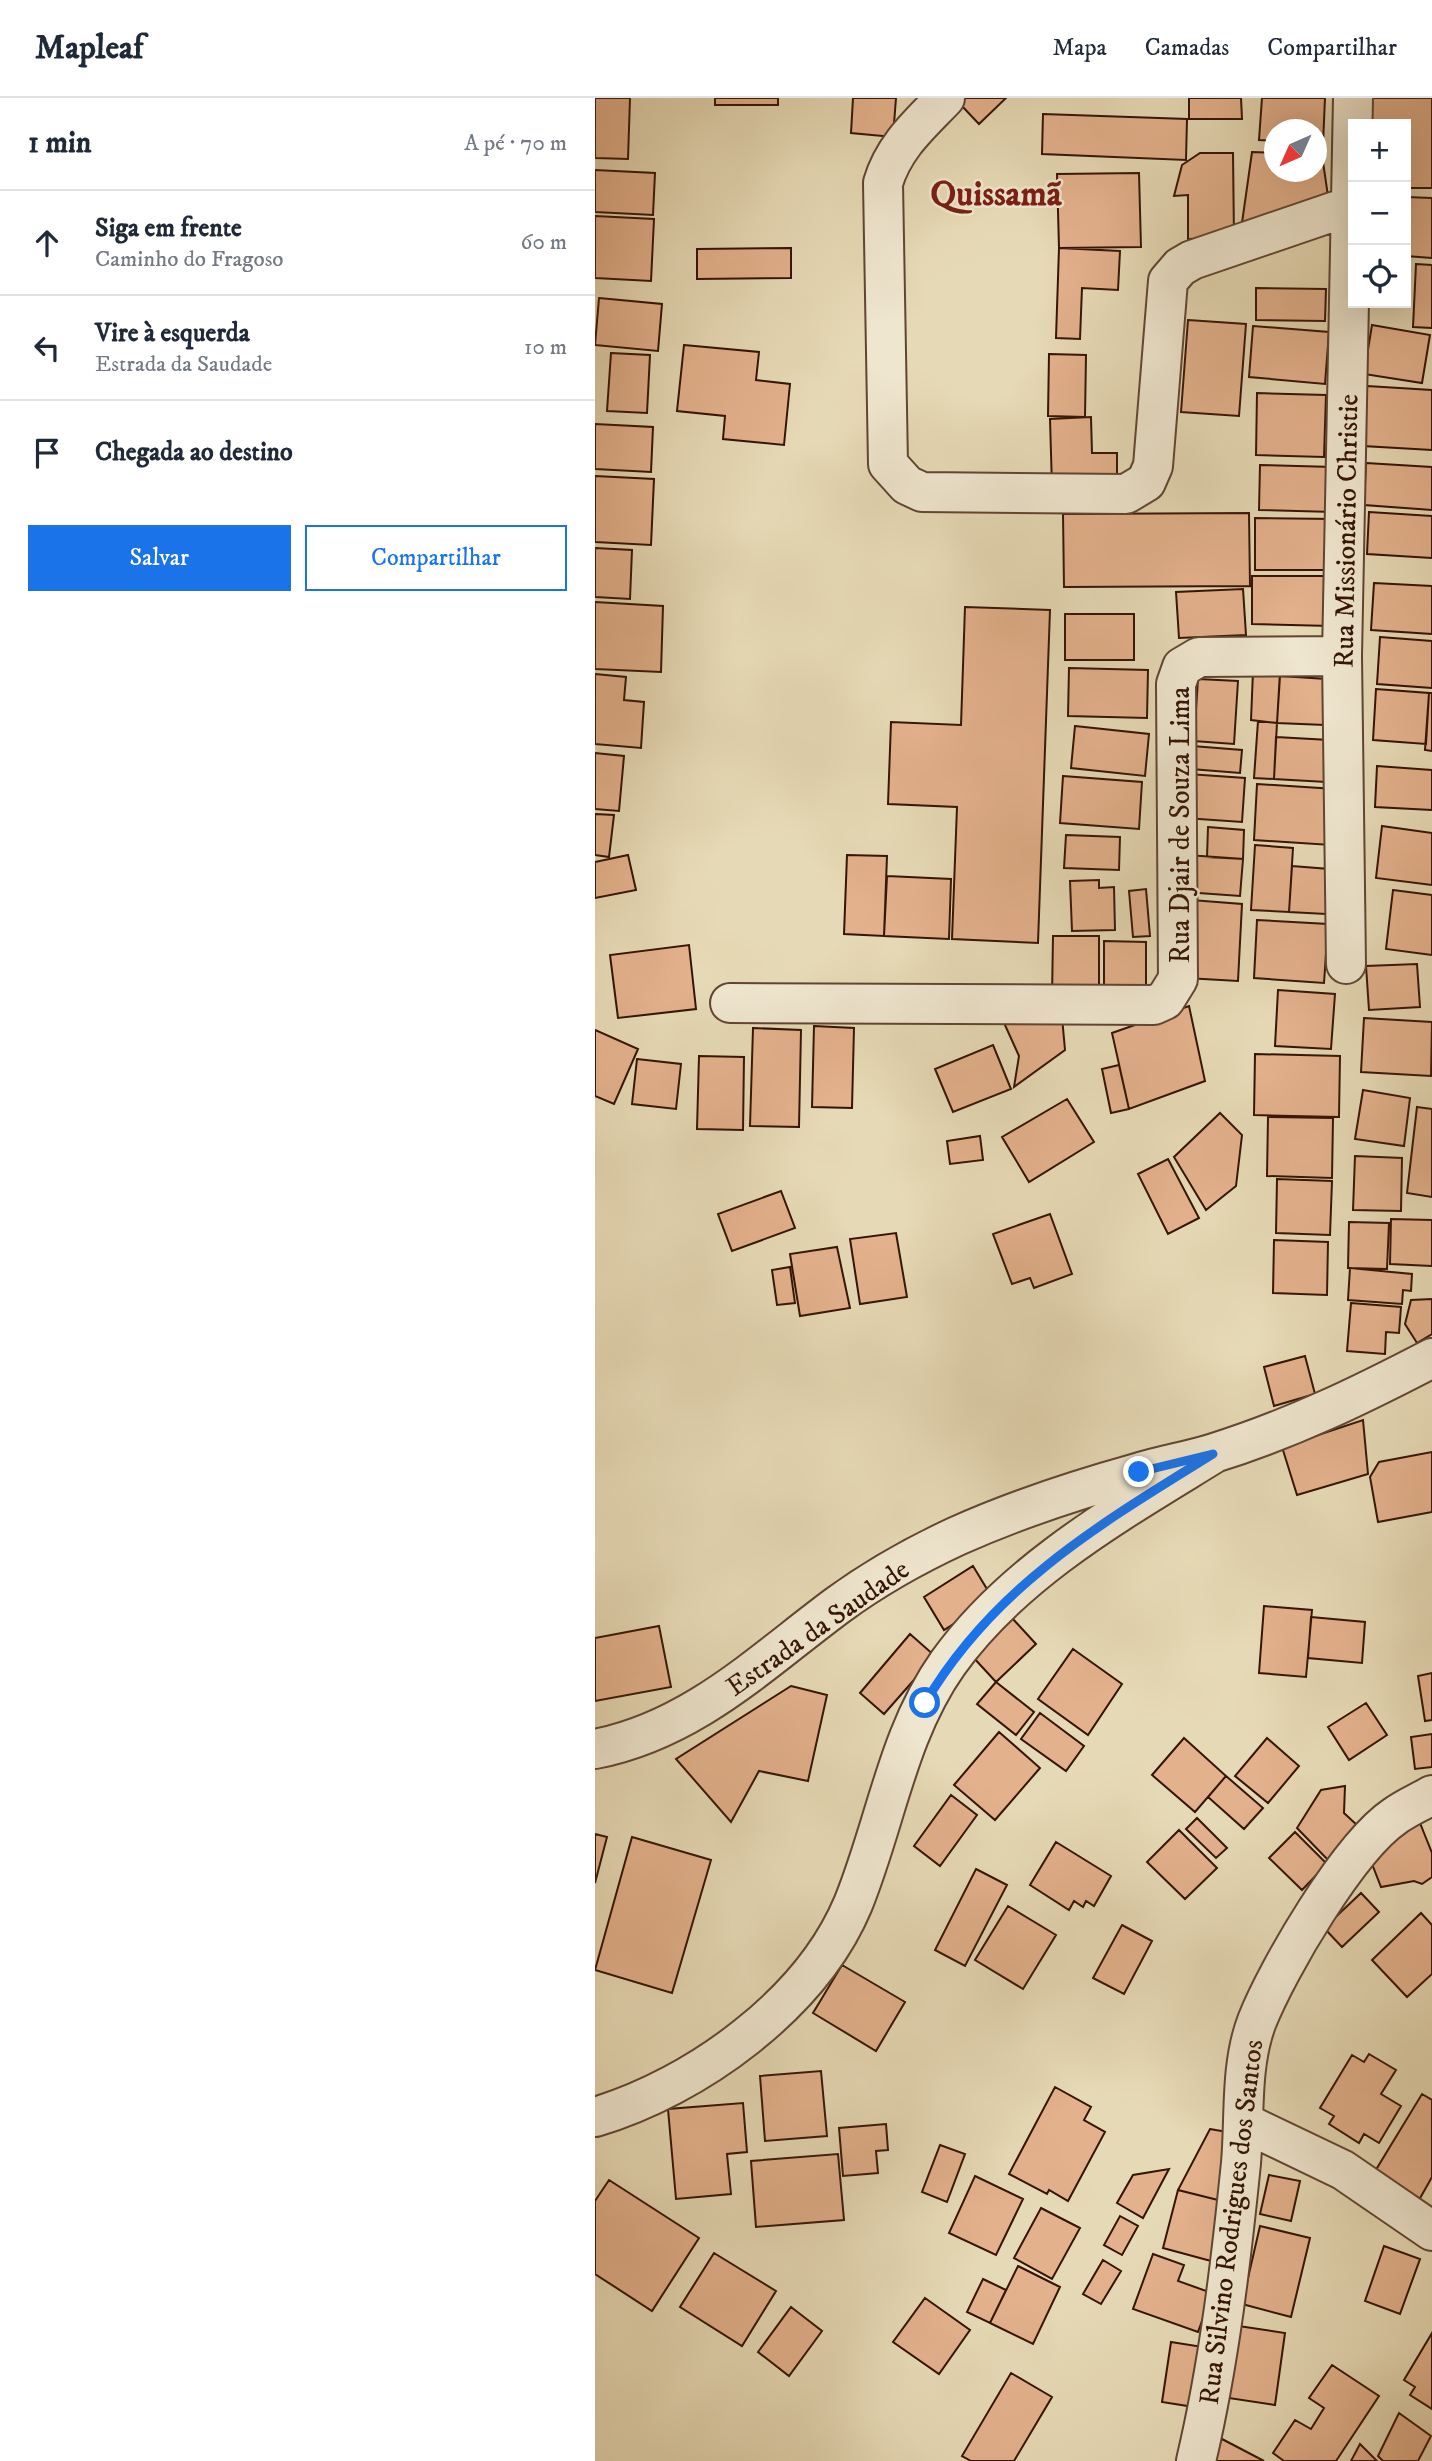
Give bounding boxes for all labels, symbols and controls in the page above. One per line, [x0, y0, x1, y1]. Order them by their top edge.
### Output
text: Mapleaf [35, 28, 144, 69]
text: Mapa [1052, 33, 1107, 63]
text: Camadas [1145, 33, 1229, 63]
text: Compartilhar [1267, 33, 1397, 63]
north arrow [1264, 119, 1327, 182]
map controls [1348, 119, 1411, 308]
button: + [1348, 119, 1411, 182]
text: 1 min [28, 125, 91, 162]
text: A pé · 70 m [464, 129, 567, 158]
district label: Quissamã [930, 173, 1063, 217]
button: − [1348, 182, 1411, 245]
text: Siga em frente [95, 212, 242, 245]
icon: ahead [28, 224, 66, 262]
text: 60 m [520, 228, 567, 257]
text: Caminho do Fragoso [95, 245, 284, 274]
button: locate [1348, 245, 1411, 308]
text: Vire à esquerda [95, 317, 250, 350]
icon: left [28, 329, 66, 367]
text: 10 m [524, 333, 567, 362]
text: Estrada da Saudade [95, 350, 272, 379]
street label: Rua Missionário Christie [1327, 394, 1366, 668]
icon: arrive [28, 434, 66, 472]
text: Chegada ao destino [95, 436, 293, 469]
button: Salvar [28, 525, 291, 591]
button: Compartilhar [305, 525, 567, 591]
street label: Rua Djair de Souza Lima [1163, 686, 1198, 963]
route end [1123, 1456, 1154, 1487]
street label: Estrada da Saudade [719, 1552, 916, 1704]
route start [909, 1687, 940, 1718]
street label: Rua Silvino Rodrigues dos Santos [1192, 2038, 1271, 2407]

